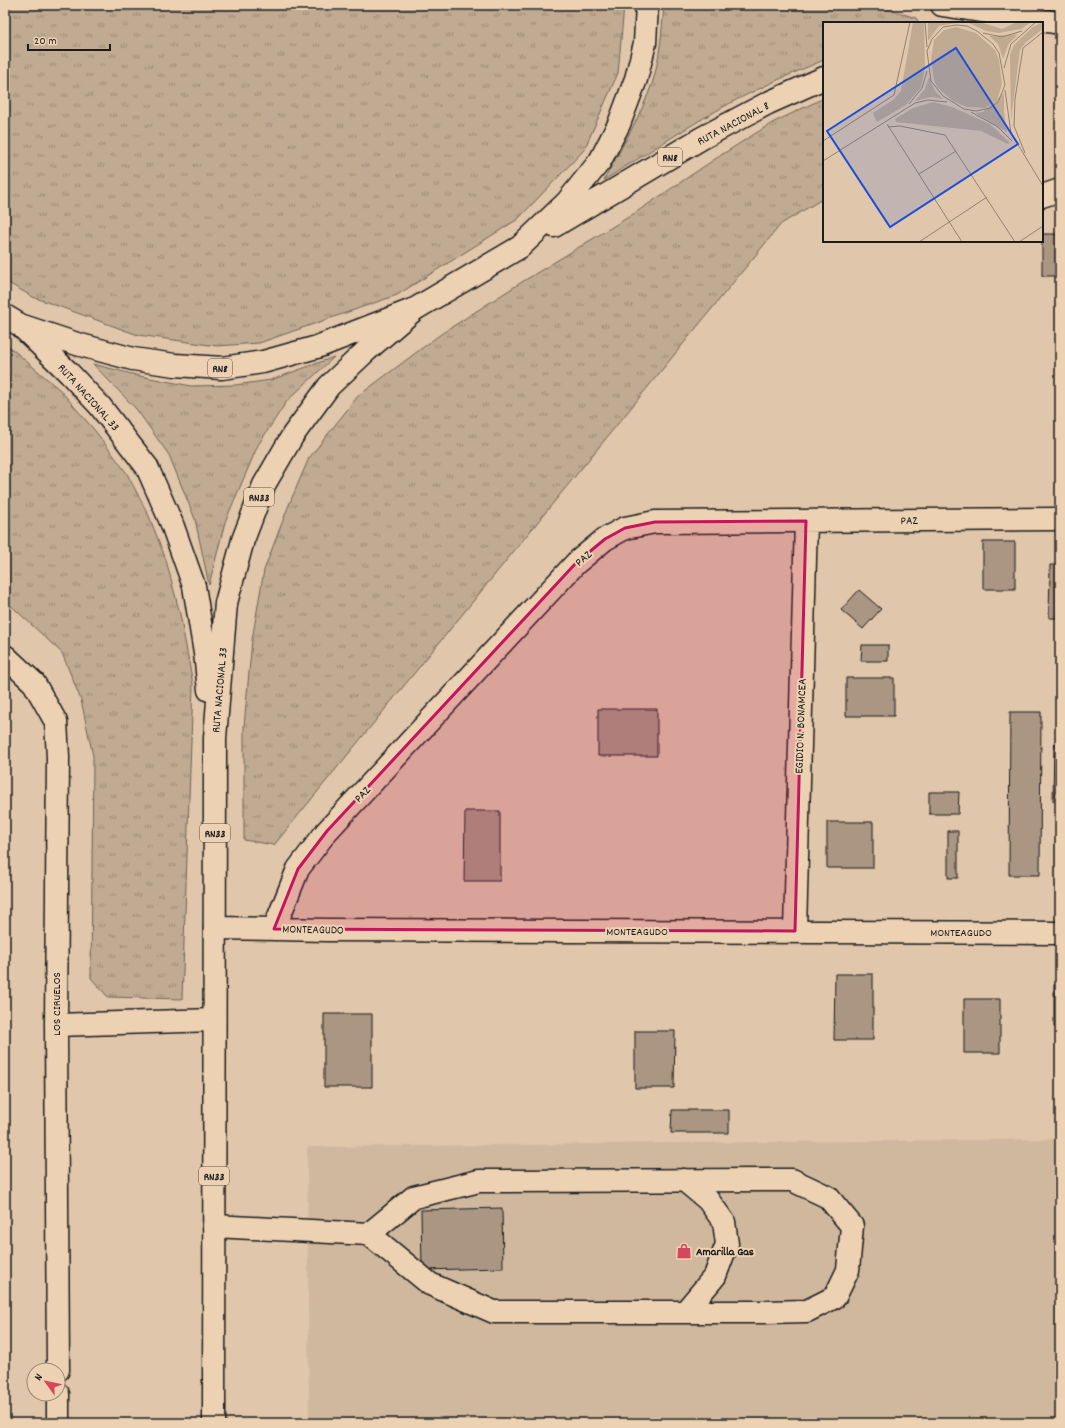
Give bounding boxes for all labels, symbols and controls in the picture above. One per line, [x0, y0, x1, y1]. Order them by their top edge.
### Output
inset map [823, 22, 1043, 242]
scale bar [28, 26, 110, 52]
text: 20 m [34, 33, 57, 50]
street label: RUTA NACIONAL 8 [695, 98, 773, 151]
road number: RN8 [658, 148, 682, 166]
road number: RN8 [208, 359, 232, 377]
street label: RUTA NACIONAL 33 [53, 361, 123, 435]
road number: RN33 [244, 488, 274, 506]
street label: PAZ [900, 513, 919, 530]
street label: PAZ [572, 547, 597, 571]
street label: RUTA NACIONAL 33 [208, 647, 233, 733]
street label: EGIDIO N. BONAMCEA [791, 678, 812, 774]
street label: PAZ [351, 782, 376, 807]
road number: RN33 [200, 824, 230, 842]
street label: MONTEAGUDO [282, 921, 344, 940]
street label: MONTEAGUDO [606, 924, 668, 941]
street label: MONTEAGUDO [930, 925, 992, 942]
street label: LOS CIRUELOS [49, 972, 66, 1036]
road number: RN33 [199, 1167, 229, 1185]
shop icon: Amarilla Gas [675, 1242, 693, 1260]
place label: Amarilla Gas [696, 1244, 754, 1261]
north arrow [26, 1362, 66, 1402]
text: N [31, 1371, 48, 1384]

